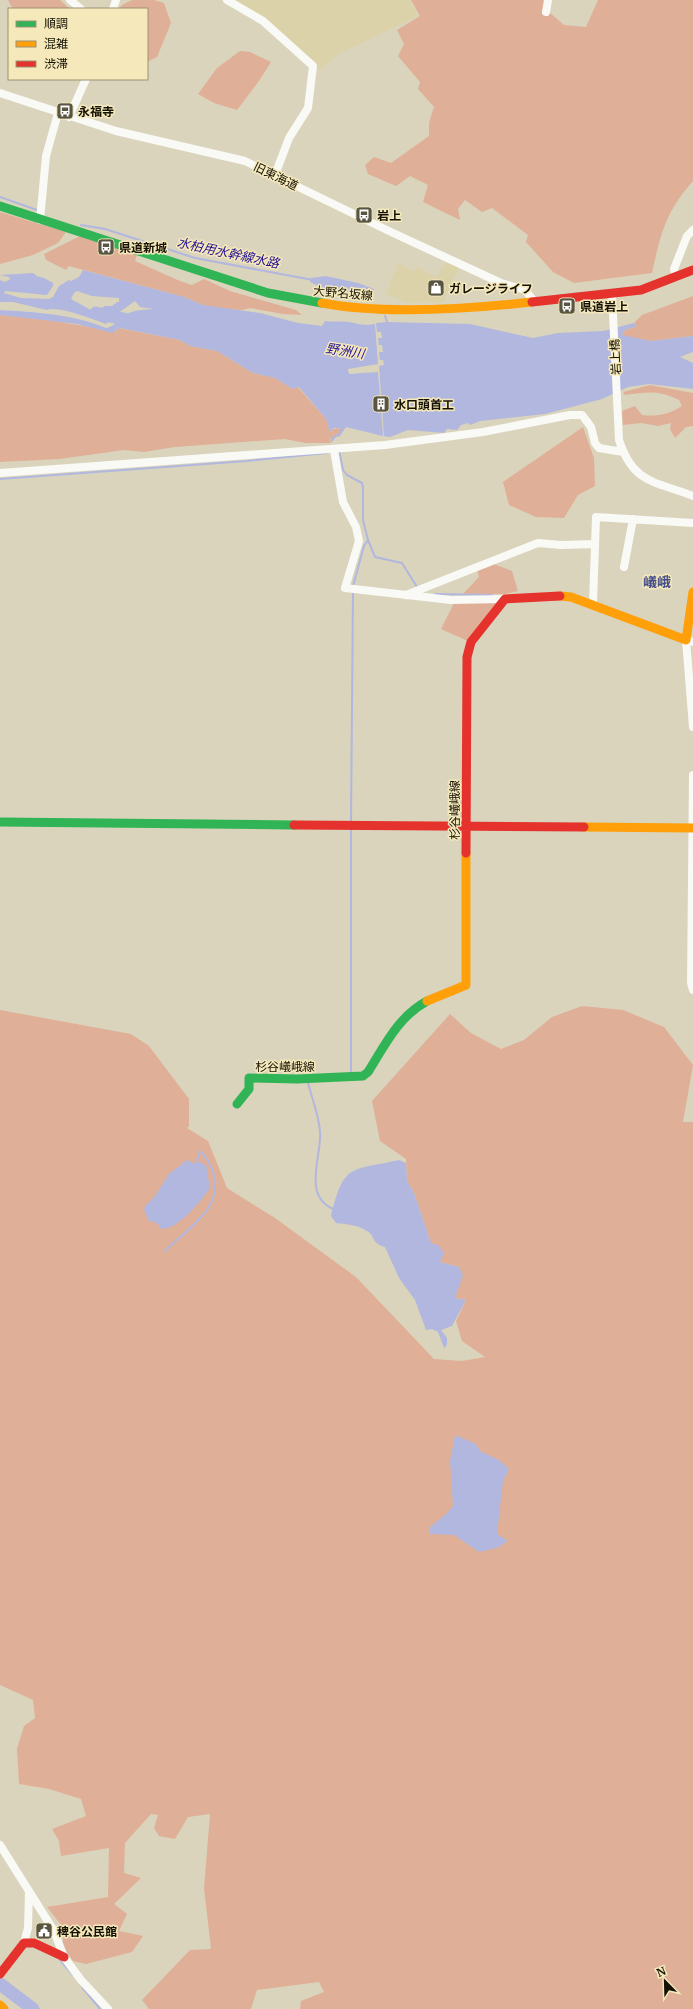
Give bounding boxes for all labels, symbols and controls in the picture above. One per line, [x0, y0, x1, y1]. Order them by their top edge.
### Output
legend [8, 8, 148, 80]
text: 順調 [44, 16, 68, 31]
text: 混雑 [44, 36, 68, 51]
text: 渋滞 [44, 56, 68, 71]
bus stop icon: 永福寺 [55, 101, 75, 121]
place label: 永福寺 [78, 104, 114, 119]
street label: 旧東海道 [251, 159, 301, 193]
bus stop icon: 岩上 [354, 205, 374, 225]
place label: 岩上 [377, 208, 401, 223]
water label: 水柏用水幹線水路 [175, 234, 282, 272]
bus stop icon: 県道新城 [96, 237, 116, 257]
place label: 県道新城 [119, 240, 167, 255]
shop icon: ガレージライフ [426, 278, 446, 298]
place label: ガレージライフ [449, 281, 533, 296]
street label: 大野名坂線 [312, 283, 374, 303]
bus stop icon: 県道岩上 [557, 296, 577, 316]
place label: 県道岩上 [580, 299, 628, 314]
street label: 岩上橋 [607, 339, 623, 375]
water label: 野洲川 [324, 340, 368, 363]
building icon: 水口頭首工 [371, 394, 391, 414]
place label: 水口頭首工 [394, 397, 454, 412]
district label: 嶬峨 [643, 573, 671, 591]
street label: 杉谷嶬峨線 [447, 780, 462, 840]
street label: 杉谷嶬峨線 [255, 1059, 315, 1074]
public building icon: 稗谷公民館 [34, 1921, 54, 1941]
place label: 稗谷公民館 [57, 1924, 117, 1939]
north arrow [645, 1961, 685, 2001]
text: N [654, 1964, 668, 1980]

